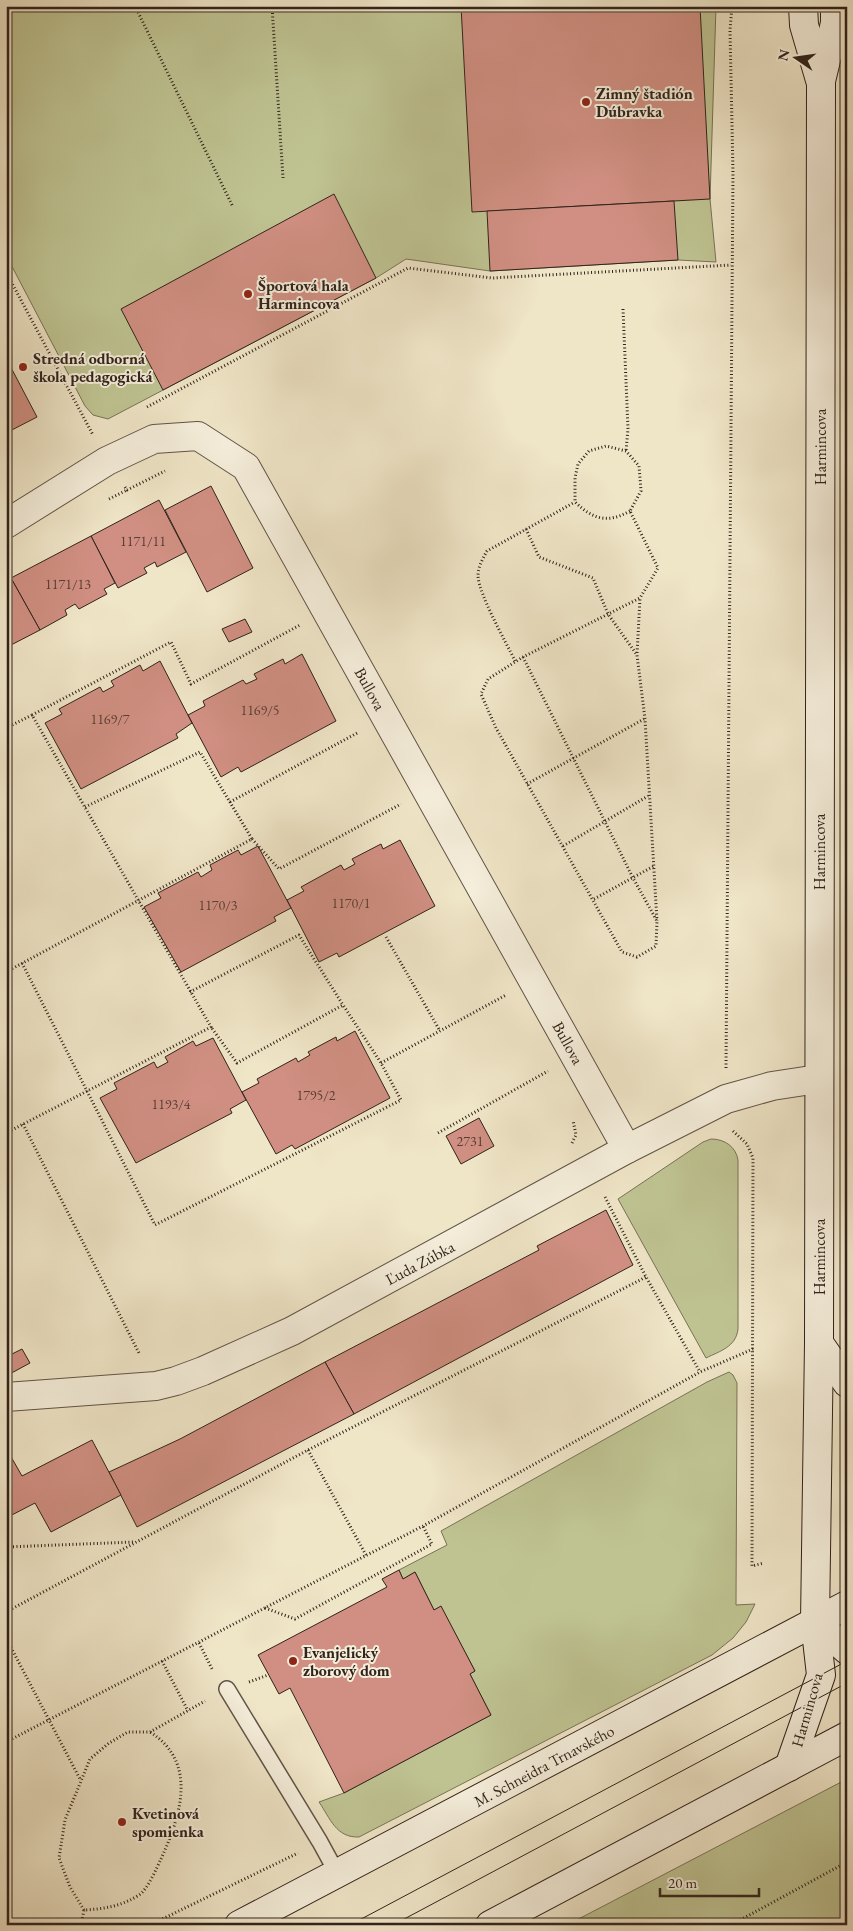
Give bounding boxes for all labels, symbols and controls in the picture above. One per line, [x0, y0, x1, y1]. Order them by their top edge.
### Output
north arrow [770, 32, 820, 82]
text: N [773, 47, 794, 63]
place label: Zimný štadión Dúbravka [596, 83, 693, 122]
marker: Zimný štadión Dúbravka [580, 96, 592, 108]
place label: Športová hala Harmincova [258, 275, 350, 314]
marker: Športová hala Harmincova [242, 288, 254, 300]
place label: Stredná odborná škola pedagogická [33, 348, 153, 387]
marker: Stredná odborná škola pedagogická [17, 361, 29, 373]
street label: Harmincova [810, 408, 831, 485]
house number: 1171/11 [120, 532, 166, 550]
house number: 1171/13 [45, 575, 91, 593]
street label: Bullova [350, 664, 391, 715]
house number: 1169/5 [240, 701, 280, 719]
house number: 1169/7 [90, 710, 130, 728]
street label: Harmincova [809, 813, 830, 890]
house number: 1170/1 [331, 894, 371, 912]
house number: 1170/3 [198, 896, 238, 914]
street label: Bullova [548, 1018, 589, 1069]
house number: 1795/2 [296, 1086, 336, 1104]
house number: 1193/4 [151, 1095, 191, 1113]
house number: 2731 [457, 1132, 483, 1150]
street label: Harmincova [809, 1218, 830, 1295]
street label: Ľuda Zúbka [382, 1236, 459, 1290]
place label: Evanjelický zborový dom [303, 1642, 390, 1681]
marker: Evanjelický zborový dom [287, 1655, 299, 1667]
street label: Harmincova [786, 1670, 828, 1750]
street label: M. Schneidra Trnavského [470, 1720, 618, 1812]
place label: Kvetinová spomienka [132, 1803, 205, 1842]
marker: Kvetinová spomienka [116, 1816, 128, 1828]
scale bar [660, 1866, 759, 1898]
text: 20 m [668, 1873, 697, 1892]

